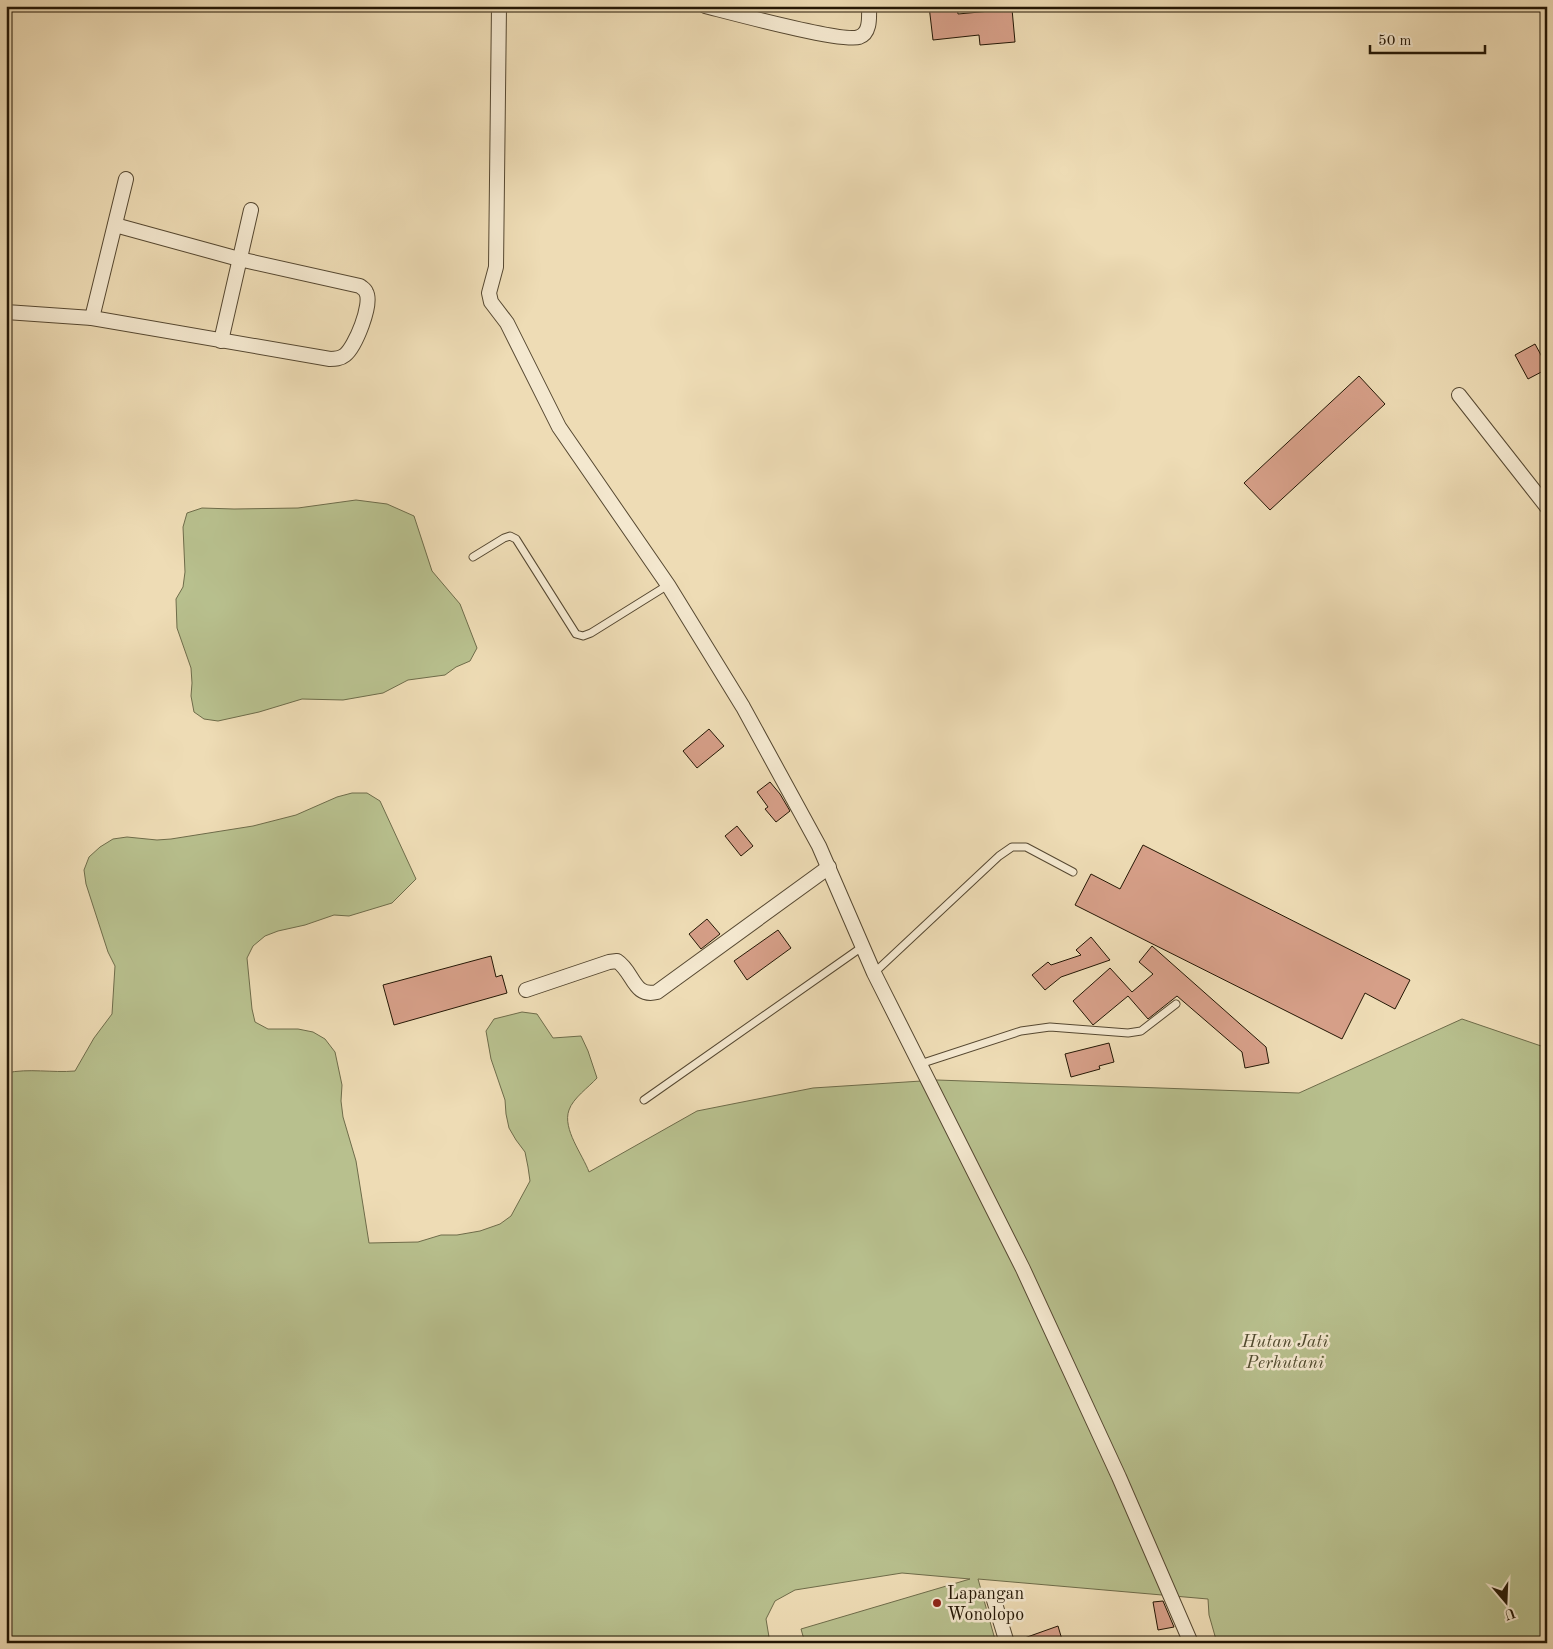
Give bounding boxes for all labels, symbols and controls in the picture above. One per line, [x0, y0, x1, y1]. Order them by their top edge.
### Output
scale bar [1370, 22, 1486, 54]
text: 50 m [1378, 34, 1412, 49]
park label: Hutan Jati Perhutani [1241, 1333, 1328, 1372]
north arrow [1480, 1576, 1530, 1626]
place label: Lapangan Wonolopo [947, 1585, 1024, 1624]
marker: Lapangan Wonolopo [931, 1597, 943, 1609]
text: U [1502, 1605, 1517, 1622]

